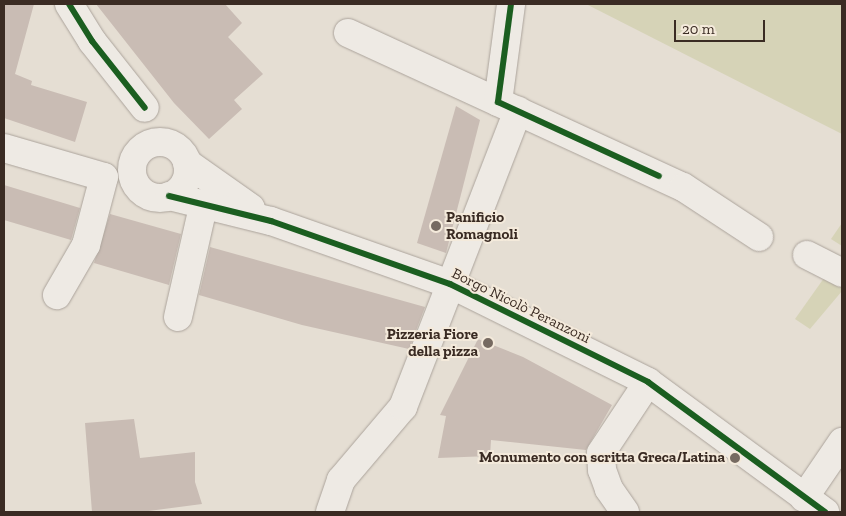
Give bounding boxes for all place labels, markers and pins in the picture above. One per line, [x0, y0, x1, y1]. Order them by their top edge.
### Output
place label: Panificio Romagnoli [446, 208, 518, 243]
marker: Panificio Romagnoli [430, 220, 442, 232]
place label: Pizzeria Fiore della pizza [387, 325, 478, 360]
marker: Pizzeria Fiore della pizza [482, 337, 494, 349]
place label: Monumento con scritta Greca/Latina [479, 449, 725, 467]
marker: Monumento con scritta Greca/Latina [729, 452, 741, 464]

